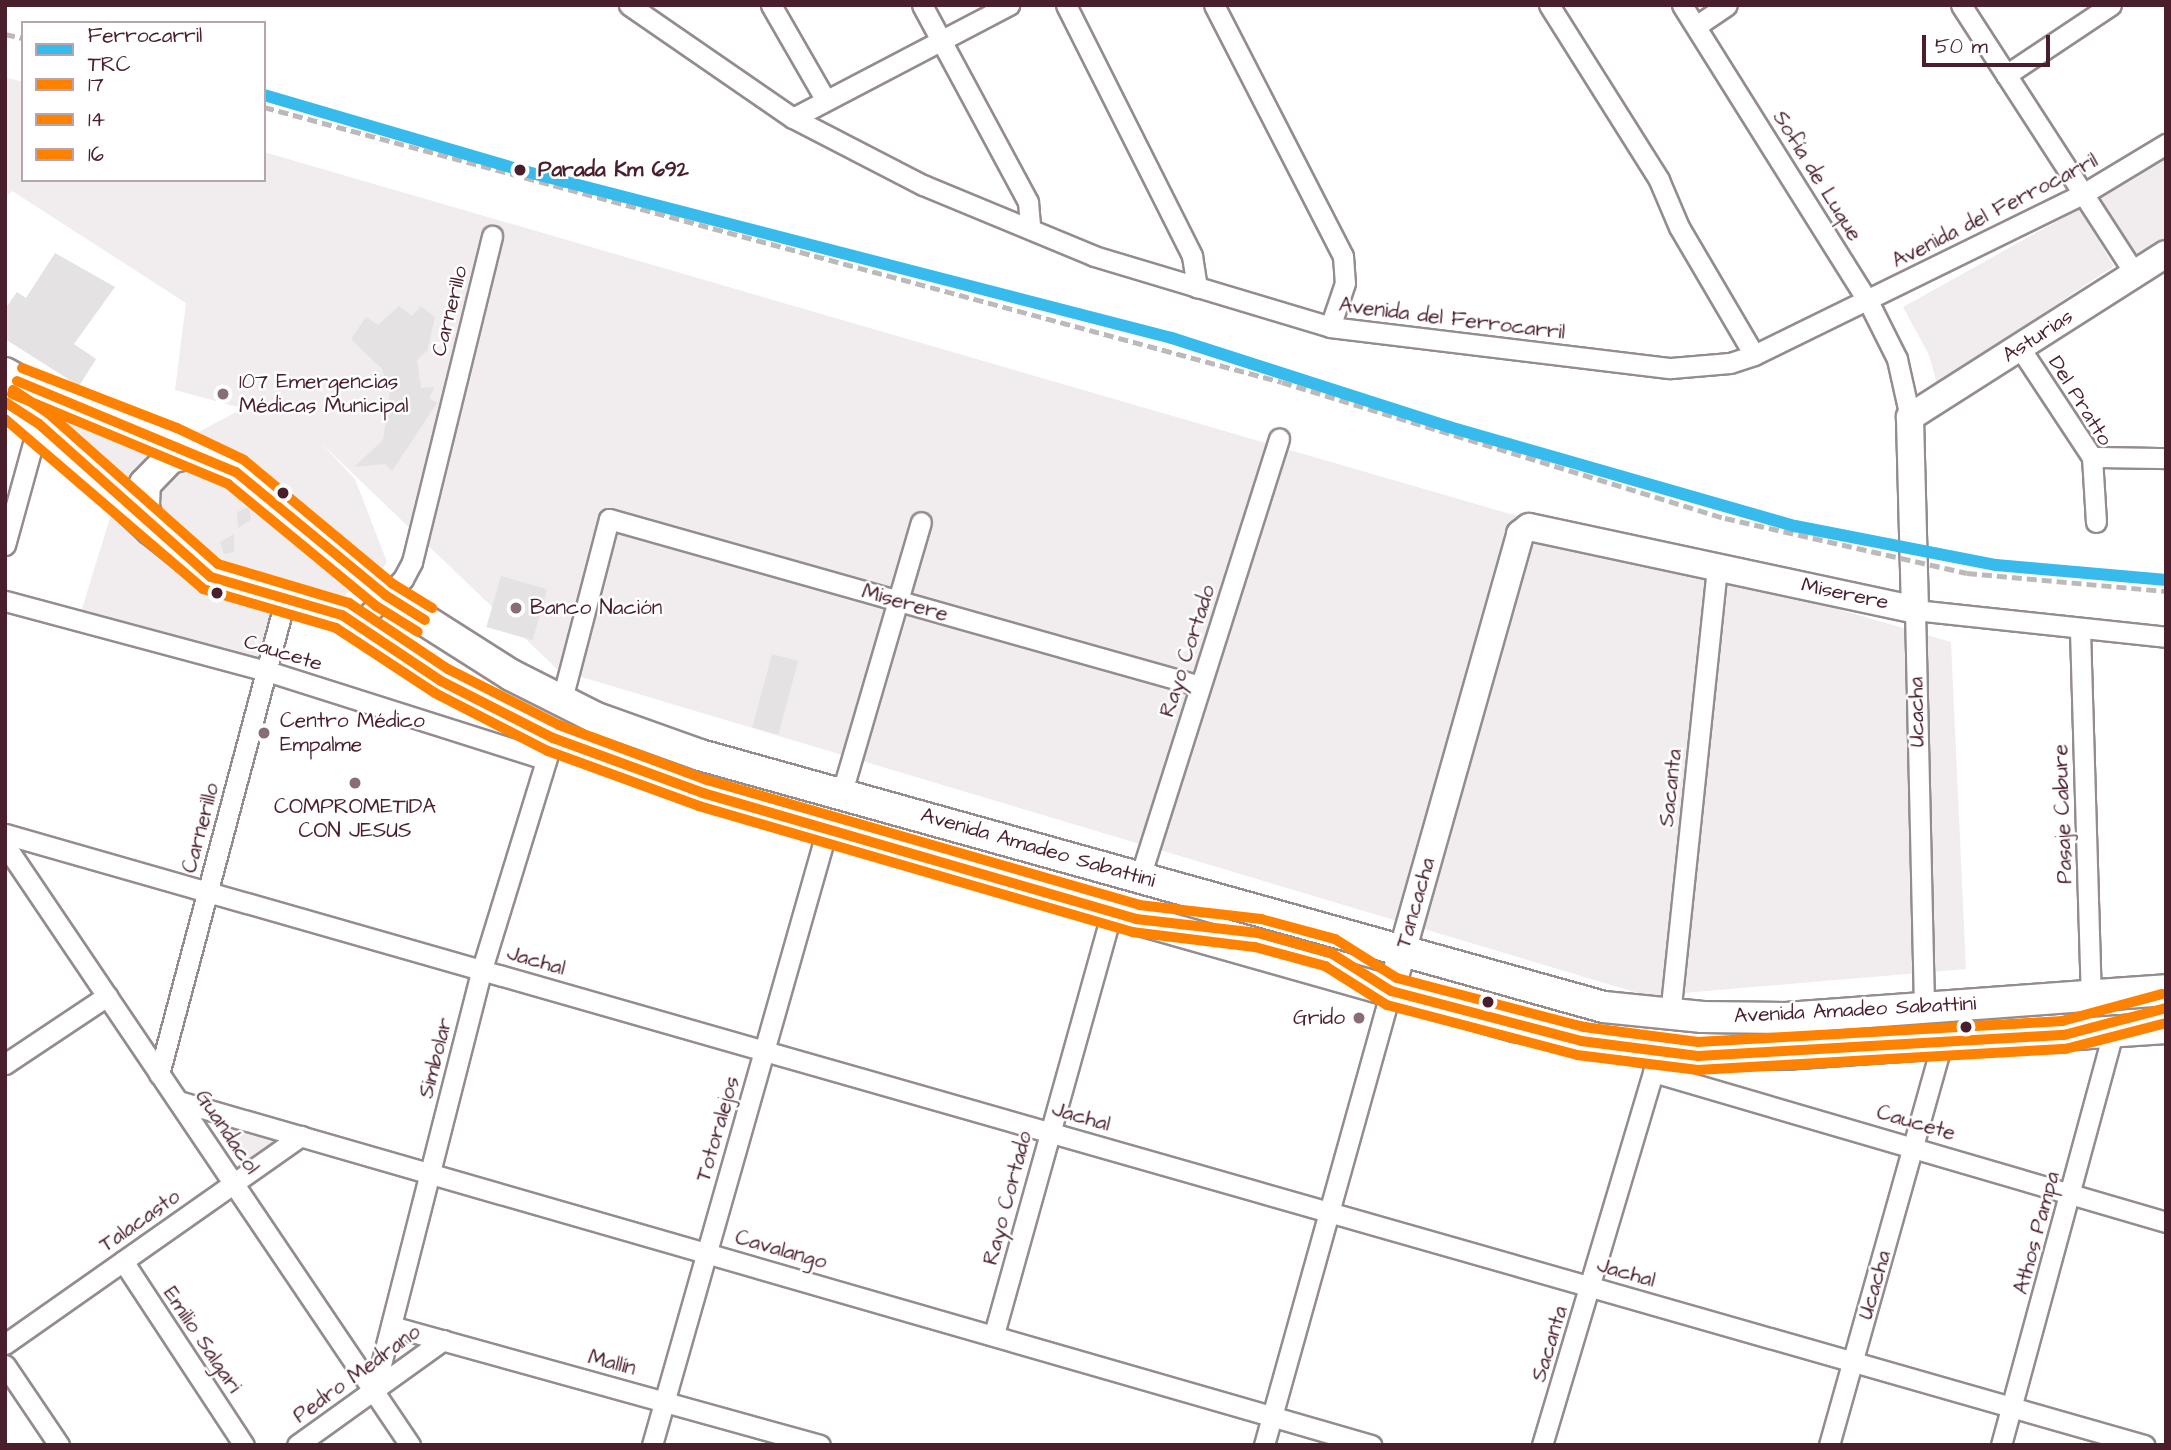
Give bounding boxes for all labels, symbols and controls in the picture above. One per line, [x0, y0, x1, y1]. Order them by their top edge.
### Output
legend [21, 21, 266, 182]
text: Ferrocarril TRC [88, 21, 202, 79]
scale bar [1926, 21, 2054, 65]
text: 50 m [1935, 32, 1988, 61]
text: 17 [88, 70, 104, 99]
text: 14 [88, 105, 105, 134]
street label: Sofía de Luque [1767, 106, 1867, 246]
text: 16 [88, 140, 104, 169]
street label: Avenida del Ferrocarril [1888, 148, 2102, 274]
place label: Parada Km 692 [538, 157, 689, 183]
marker: Parada Km 692 [508, 158, 532, 182]
street label: Carnerillo [427, 263, 473, 359]
street label: Avenida del Ferrocarril [1338, 293, 1566, 345]
street label: Asturias [1998, 304, 2078, 368]
street label: Del Pratto [2043, 351, 2117, 451]
place label: 107 Emergencias Médicas Municipal [239, 369, 408, 419]
marker: 107 Emergencias Médicas Municipal [213, 384, 233, 404]
unlabelled marker [276, 486, 290, 500]
street label: Miserere [1799, 572, 1891, 616]
street label: Miserere [859, 579, 951, 627]
street label: Rayo Cortado [1155, 582, 1221, 720]
unlabelled marker [210, 586, 224, 600]
place label: Banco Nación [530, 595, 662, 621]
marker: Banco Nación [508, 600, 524, 616]
street label: Caucete [241, 629, 325, 677]
street label: Ucacha [1904, 677, 1930, 747]
place label: Centro Médico Empalme [280, 708, 425, 758]
marker: Centro Médico Empalme [254, 723, 274, 743]
street label: Pasaje Cabure [2048, 744, 2078, 884]
street label: Sacanta [1654, 748, 1688, 828]
marker: COMPROMETIDA CON JESUS [347, 775, 363, 791]
street label: Carnerillo [177, 780, 225, 876]
place label: COMPROMETIDA CON JESUS [274, 794, 436, 844]
street label: Avenida Amadeo Sabattini [918, 802, 1158, 894]
street label: Tancacha [1391, 855, 1441, 951]
street label: Jachal [504, 941, 568, 981]
street label: Avenida Amadeo Sabattini [1733, 991, 1977, 1029]
unlabelled marker [1481, 995, 1495, 1009]
place label: Grido [1293, 1005, 1345, 1031]
marker: Grido [1351, 1010, 1367, 1026]
street label: Simbolar [414, 1015, 458, 1101]
unlabelled marker [1959, 1020, 1973, 1034]
street label: Totoralejos [691, 1074, 745, 1184]
street label: Guandacol [190, 1085, 264, 1179]
street label: Jachal [1049, 1097, 1113, 1137]
street label: Caucete [1874, 1100, 1958, 1146]
street label: Rayo Cortado [978, 1128, 1038, 1268]
street label: Athos Pampa [2009, 1169, 2065, 1297]
street label: Talacasto [95, 1184, 185, 1258]
street label: Cavalango [732, 1225, 830, 1275]
street label: Ucacha [1853, 1248, 1897, 1322]
street label: Jachal [1594, 1253, 1658, 1293]
street label: Emilio Salgari [157, 1282, 247, 1398]
street label: Sacanta [1527, 1303, 1573, 1385]
street label: Pedro Medrano [288, 1319, 426, 1429]
street label: Mallín [585, 1345, 639, 1381]

